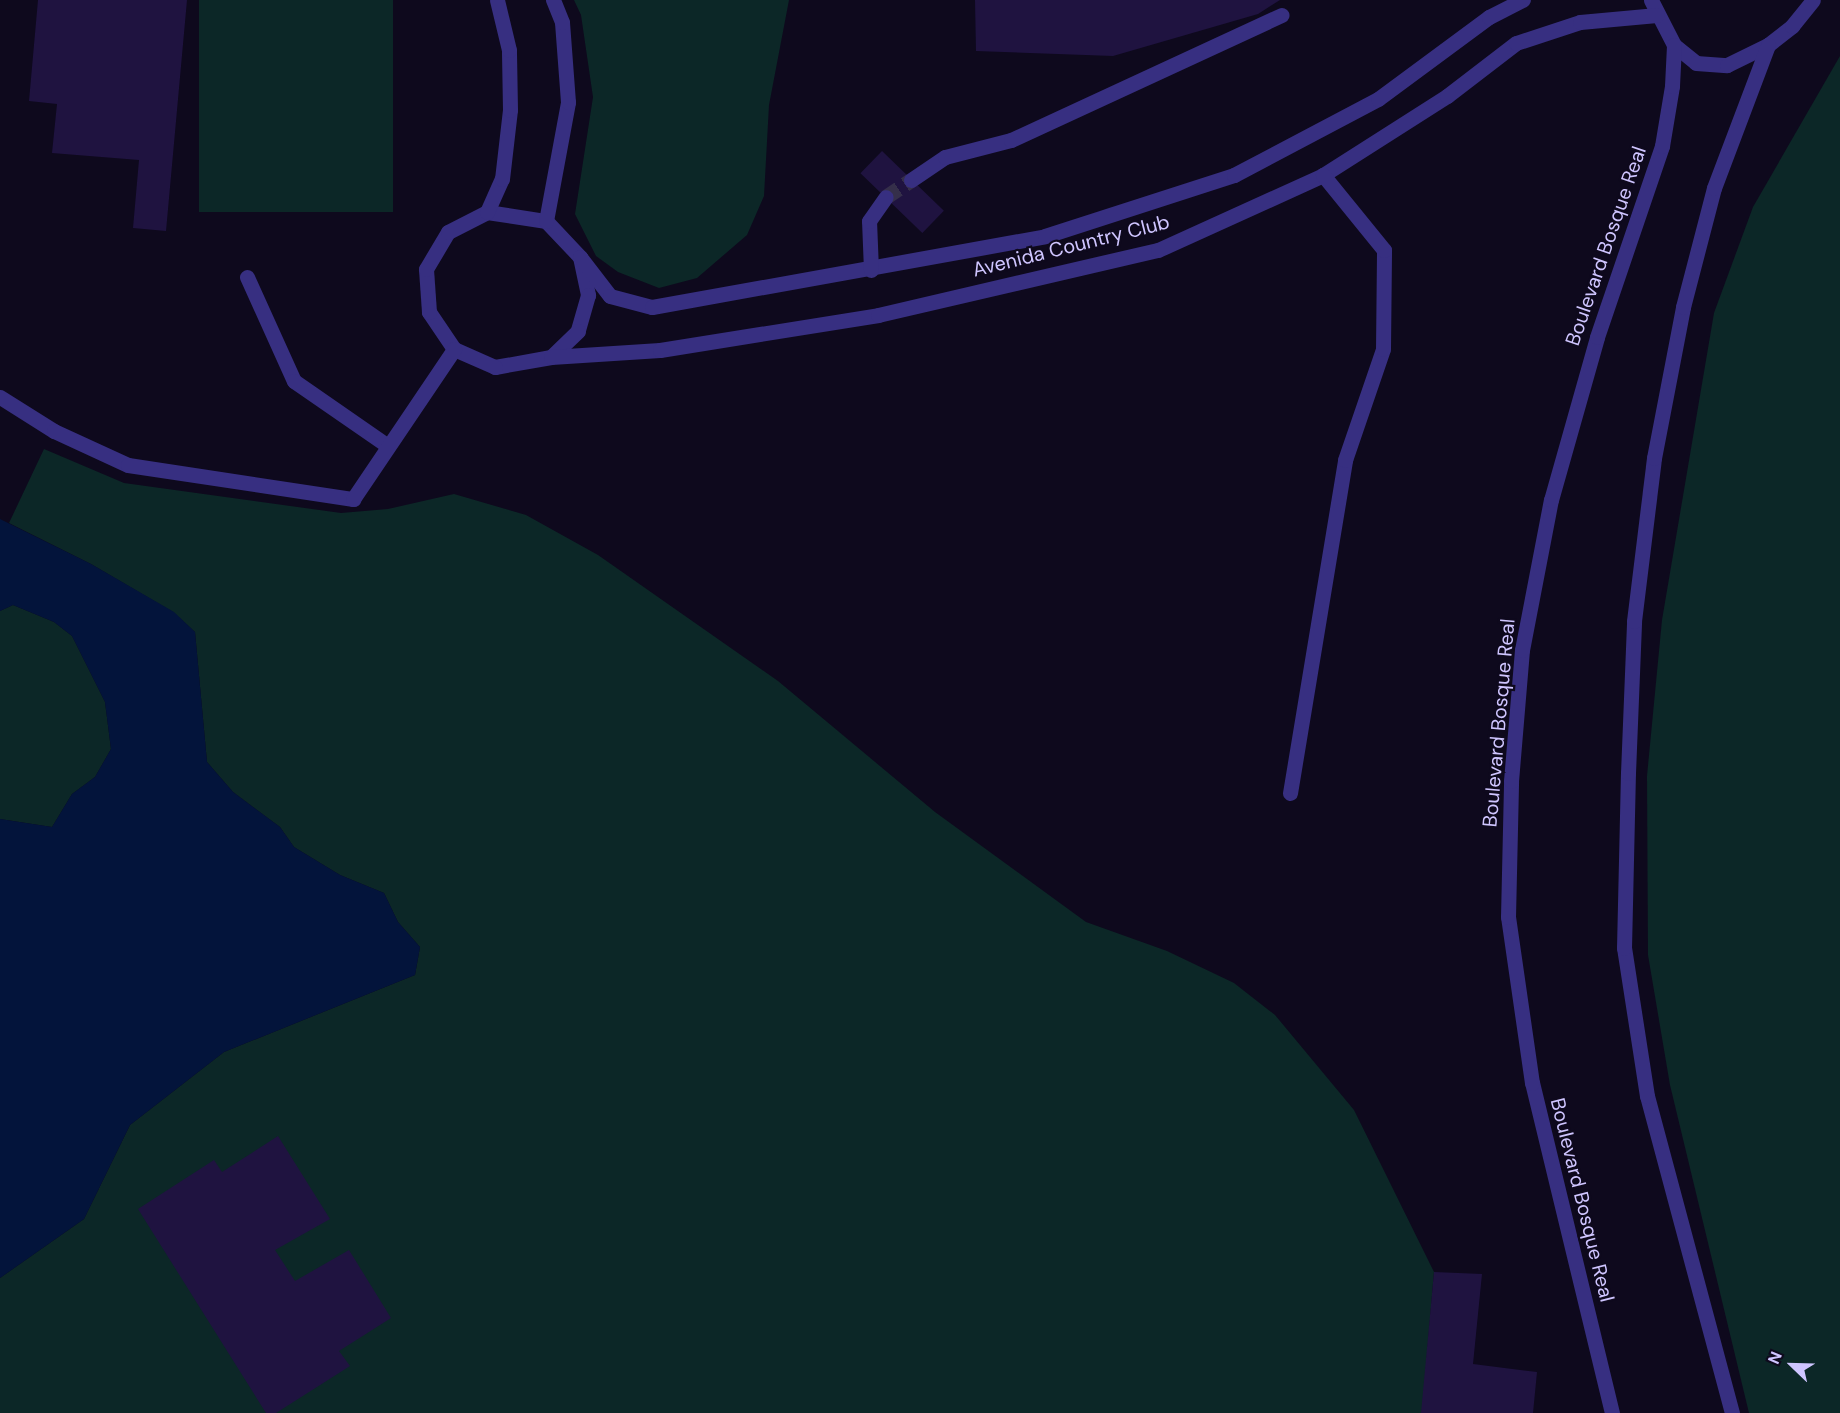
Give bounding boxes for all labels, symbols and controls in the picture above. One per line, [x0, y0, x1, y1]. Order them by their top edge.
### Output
street label: Boulevard Bosque Real [1561, 143, 1651, 349]
street label: Avenida Country Club [970, 210, 1172, 282]
street label: Boulevard Bosque Real [1478, 618, 1520, 828]
street label: Boulevard Bosque Real [1545, 1096, 1619, 1304]
north arrow [1762, 1335, 1822, 1395]
text: N [1763, 1348, 1787, 1367]

